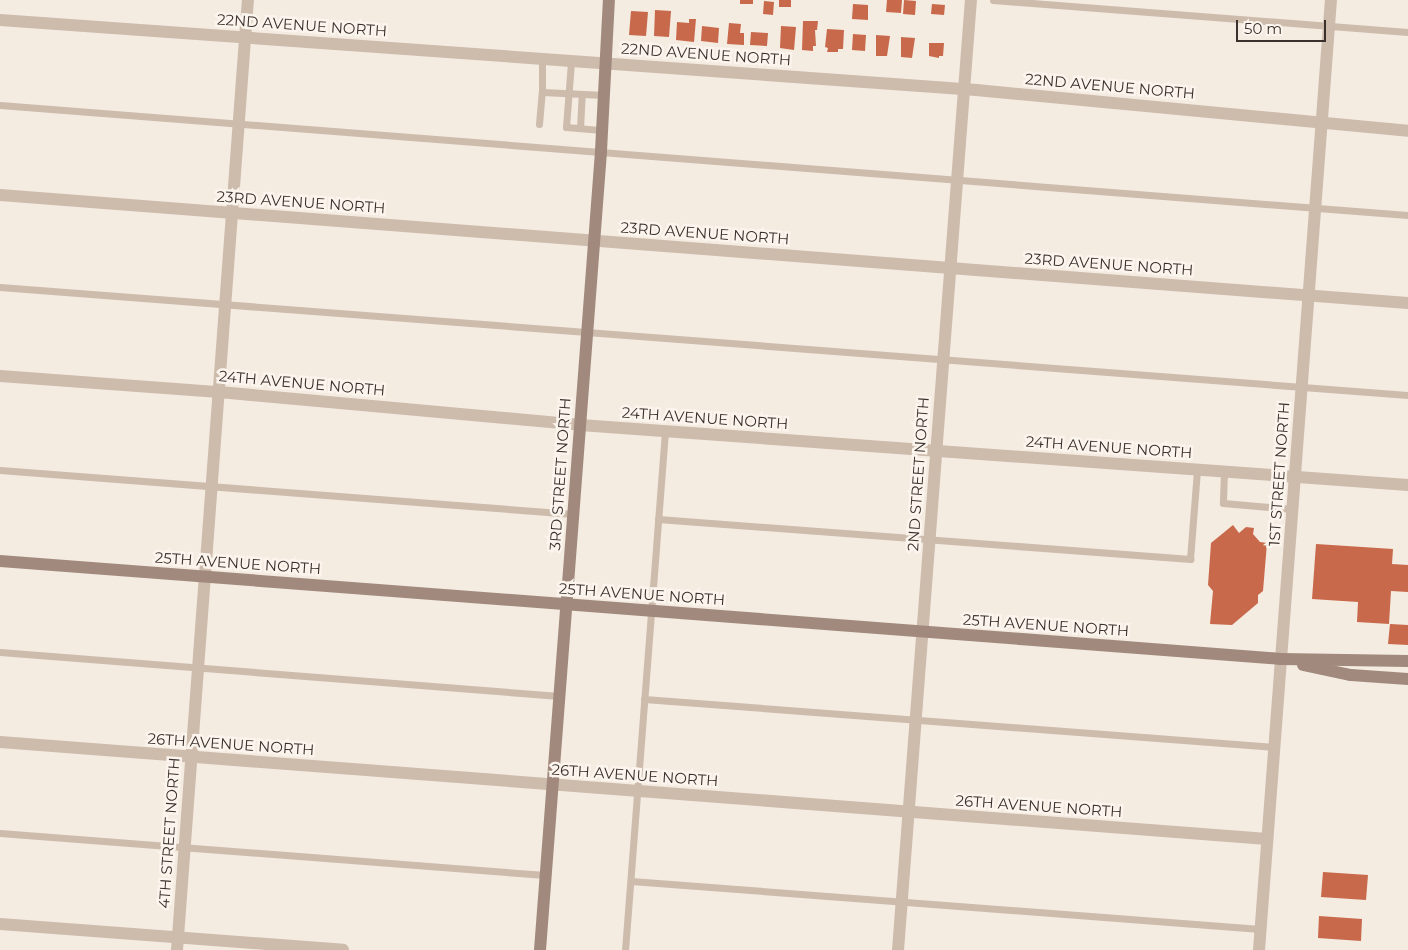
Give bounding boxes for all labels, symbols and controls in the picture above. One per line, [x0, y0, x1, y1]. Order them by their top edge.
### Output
street label: 22ND AVENUE NORTH [216, 10, 388, 40]
scale bar [1238, 10, 1328, 42]
text: 50 m [1244, 19, 1282, 38]
street label: 22ND AVENUE NORTH [620, 39, 792, 69]
street label: 22ND AVENUE NORTH [1024, 70, 1196, 102]
street label: 23RD AVENUE NORTH [216, 187, 386, 217]
street label: 23RD AVENUE NORTH [620, 218, 790, 248]
street label: 23RD AVENUE NORTH [1024, 249, 1194, 279]
street label: 24TH AVENUE NORTH [218, 367, 386, 399]
street label: 2ND STREET NORTH [904, 396, 932, 552]
street label: 3RD STREET NORTH [546, 397, 574, 551]
street label: 1ST STREET NORTH [1265, 401, 1293, 547]
street label: 24TH AVENUE NORTH [621, 403, 789, 433]
street label: 24TH AVENUE NORTH [1025, 432, 1193, 462]
street label: 25TH AVENUE NORTH [154, 548, 322, 578]
street label: 25TH AVENUE NORTH [558, 579, 726, 609]
street label: 25TH AVENUE NORTH [962, 610, 1130, 640]
street label: 26TH AVENUE NORTH [147, 729, 315, 759]
street label: 4TH STREET NORTH [155, 757, 183, 909]
street label: 26TH AVENUE NORTH [551, 760, 719, 790]
street label: 26TH AVENUE NORTH [955, 791, 1123, 821]

